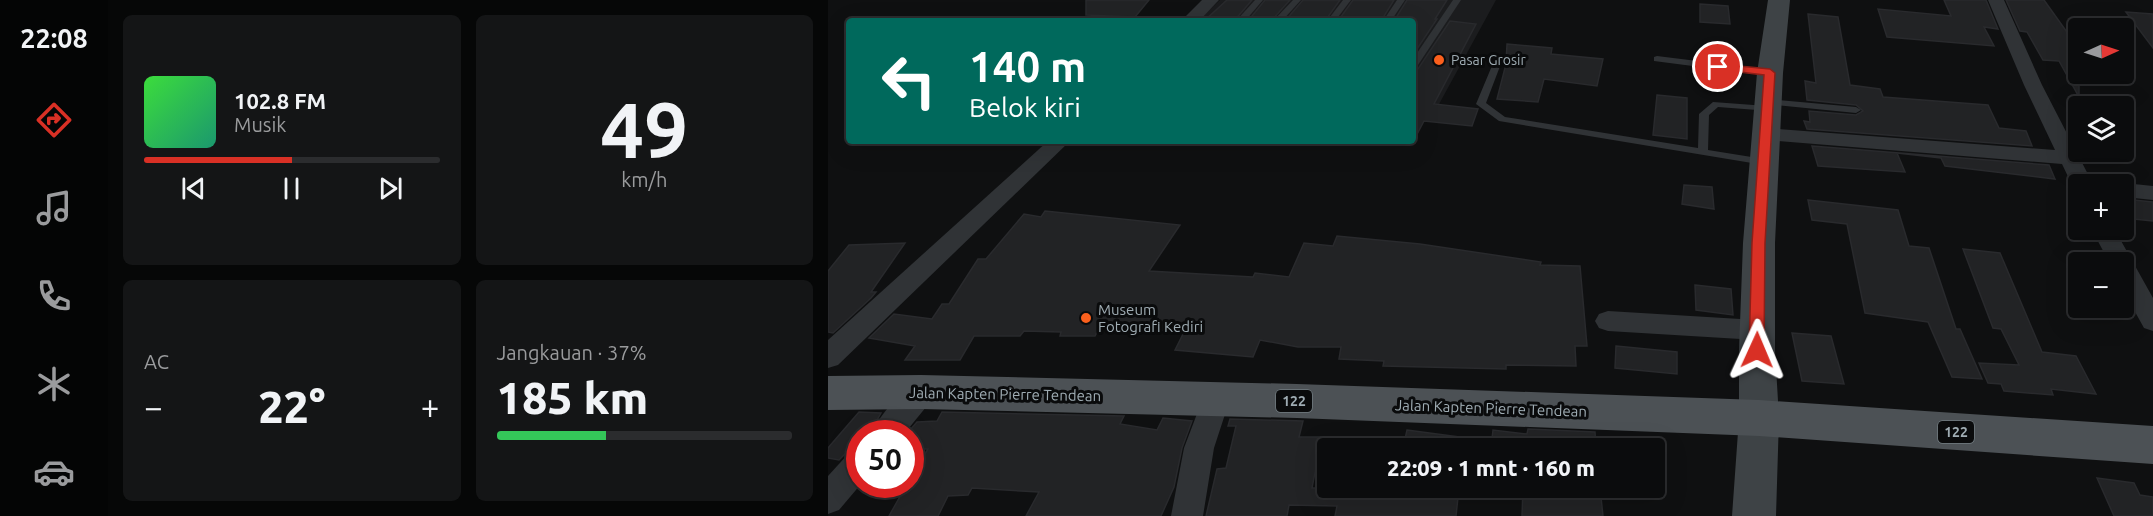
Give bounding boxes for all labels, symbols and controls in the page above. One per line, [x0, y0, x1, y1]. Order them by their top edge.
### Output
north arrow [2068, 18, 2134, 84]
map controls [2068, 18, 2134, 318]
text: 22:08 [20, 23, 88, 53]
pin [1692, 41, 1743, 92]
icon: left [870, 42, 948, 120]
text: 140 m [969, 43, 1086, 90]
icon: arrive [1701, 50, 1734, 83]
place label: Pasar Grosir [1451, 52, 1526, 68]
marker: Pasar Grosir [1432, 53, 1446, 67]
text: 49 [600, 85, 688, 173]
text: 102.8 FM [234, 88, 326, 113]
text: Belok kiri [969, 92, 1081, 122]
button: layers [2068, 96, 2134, 162]
icon: directions [33, 99, 75, 141]
text: Musik [234, 113, 286, 136]
text: km/h [621, 168, 667, 191]
icon: previous [177, 172, 210, 205]
icon: pause [275, 172, 308, 205]
icon: next [374, 172, 407, 205]
button: + [2068, 174, 2134, 240]
icon: music [33, 187, 75, 229]
button: − [2068, 252, 2134, 318]
icon: phone [33, 275, 75, 317]
place label: Museum Fotografi Kediri [1098, 301, 1203, 335]
marker: Museum Fotografi Kediri [1079, 311, 1093, 325]
position arrow [1725, 318, 1789, 382]
text: Jangkauan · 37% [497, 341, 646, 364]
text: AC [144, 350, 169, 373]
icon: climate [33, 363, 75, 405]
text: 185 km [497, 372, 648, 423]
text: 22° [258, 381, 325, 432]
street label: Jalan Kapten Pierre Tendean [909, 384, 1101, 404]
text: − [144, 388, 163, 425]
text: + [421, 388, 439, 425]
road number: 122 [1276, 390, 1312, 412]
street label: Jalan Kapten Pierre Tendean [1395, 396, 1587, 420]
speed limit sign: 50 [846, 420, 924, 498]
road number: 122 [1938, 421, 1974, 443]
icon: car [33, 451, 75, 493]
text: 22:09 · 1 mnt · 160 m [1387, 455, 1595, 480]

